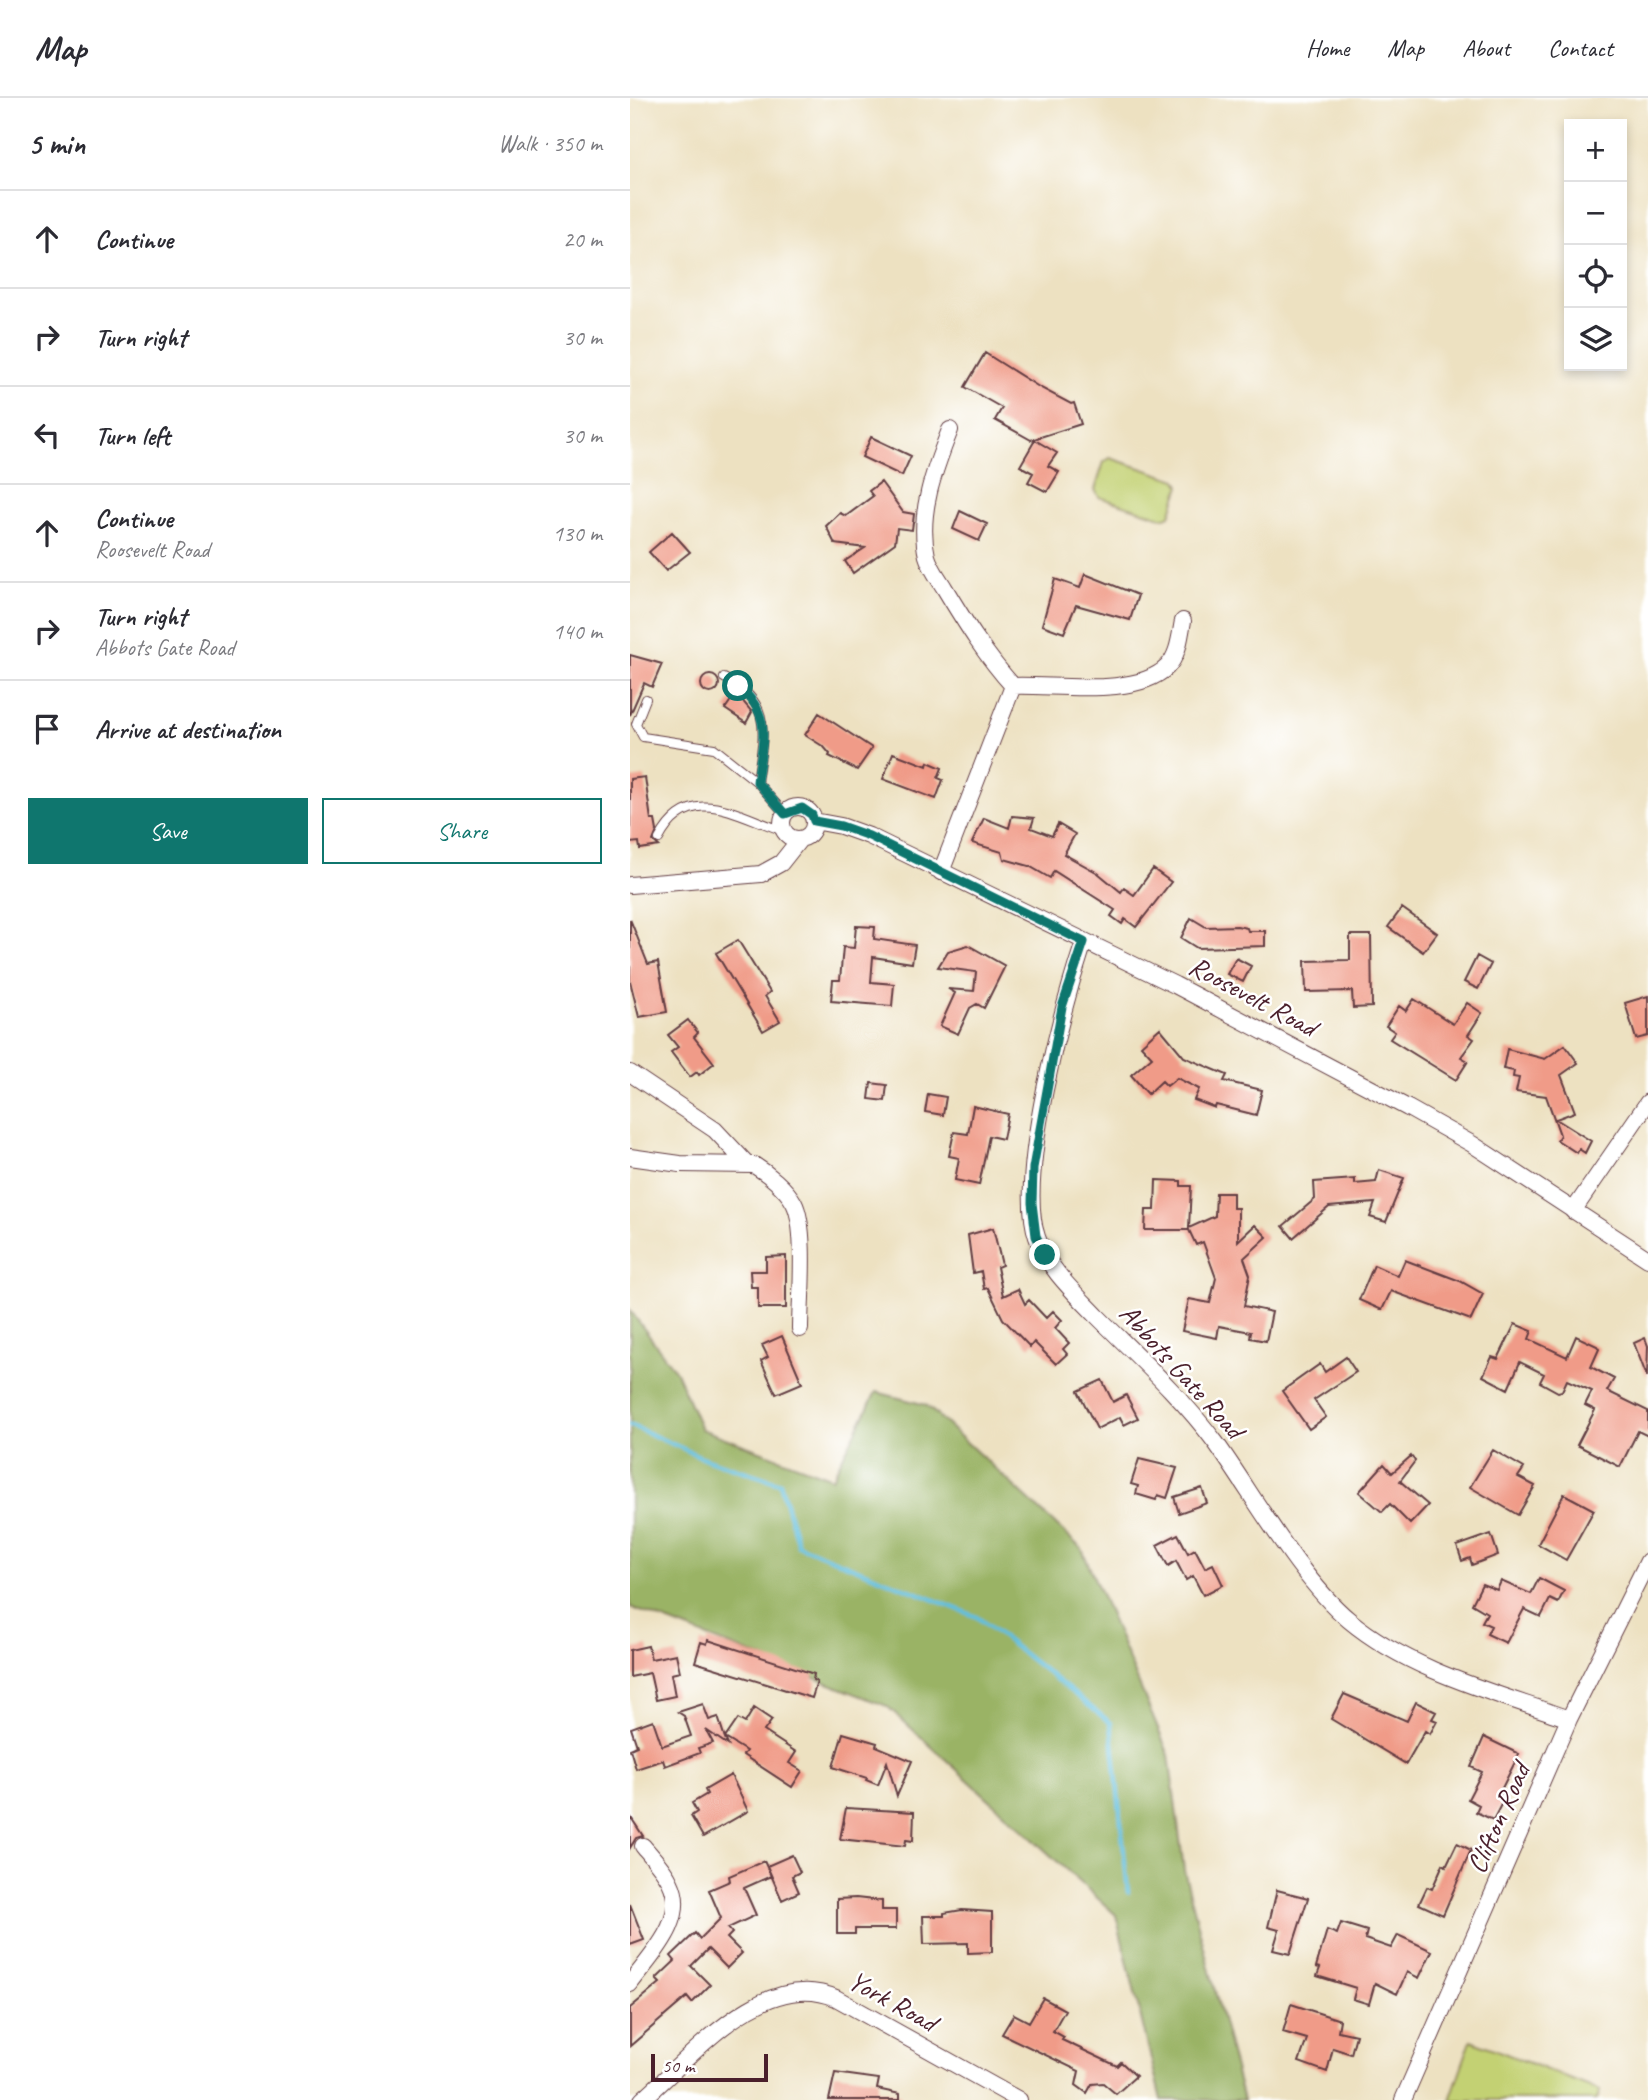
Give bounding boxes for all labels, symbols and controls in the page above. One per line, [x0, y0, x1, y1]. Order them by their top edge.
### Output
text: Map [35, 27, 86, 69]
text: Home [1306, 33, 1349, 63]
text: Map [1387, 33, 1424, 63]
text: About [1462, 33, 1510, 63]
text: Contact [1548, 33, 1613, 63]
map controls [1564, 119, 1627, 371]
button: + [1564, 119, 1627, 182]
text: 5 min [28, 125, 85, 163]
text: Walk · 350 m [498, 129, 602, 158]
button: − [1564, 182, 1627, 245]
icon: ahead [28, 220, 66, 258]
text: Continue [95, 223, 173, 256]
text: 20 m [563, 225, 602, 254]
button: locate [1564, 245, 1627, 308]
button: layers [1564, 308, 1627, 371]
icon: right [28, 318, 66, 356]
text: Turn right [95, 321, 186, 354]
text: 30 m [563, 323, 602, 352]
icon: left [28, 416, 66, 454]
text: Turn left [95, 419, 170, 452]
text: 30 m [563, 421, 602, 450]
text: Continue [95, 502, 173, 535]
icon: ahead [28, 514, 66, 552]
text: 130 m [553, 519, 602, 548]
text: Roosevelt Road [95, 535, 210, 564]
text: Turn right [95, 600, 186, 633]
icon: right [28, 612, 66, 650]
text: 140 m [553, 617, 602, 646]
text: Abbots Gate Road [95, 633, 235, 662]
route start [722, 670, 753, 701]
icon: arrive [28, 710, 66, 748]
text: Arrive at destination [95, 713, 281, 746]
button: Save [28, 798, 308, 864]
button: Share [322, 798, 602, 864]
street label: Roosevelt Road [1183, 948, 1326, 1046]
route end [1029, 1239, 1060, 1270]
street label: Abbots Gate Road [1112, 1296, 1255, 1449]
street label: Clifton Road [1458, 1754, 1539, 1878]
street label: York Road [843, 1962, 947, 2041]
scale bar [651, 2051, 768, 2083]
text: 50 m [662, 2054, 694, 2078]

